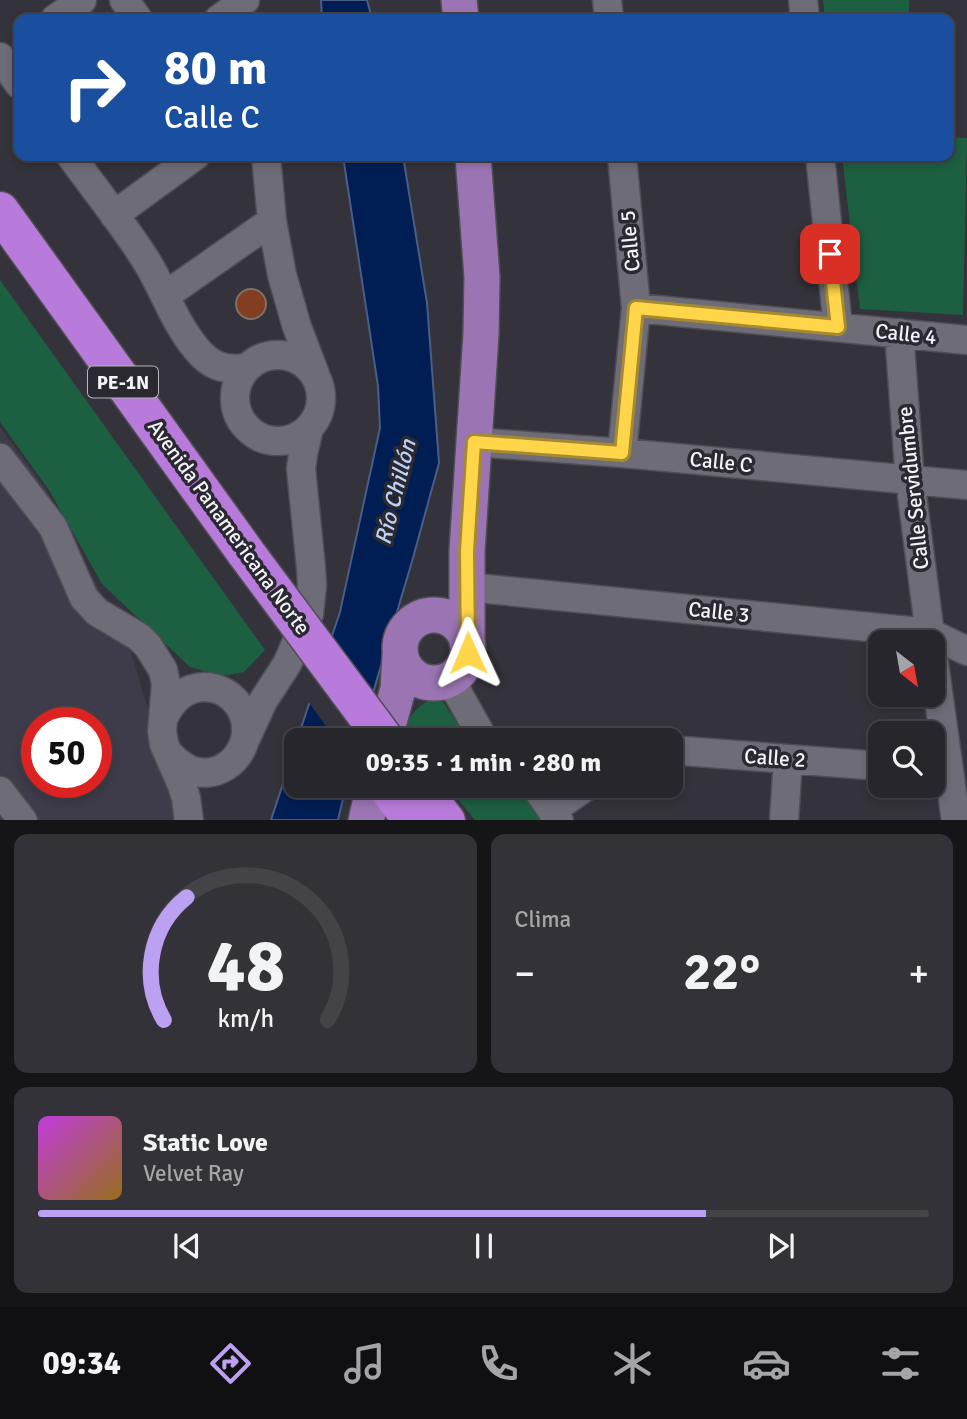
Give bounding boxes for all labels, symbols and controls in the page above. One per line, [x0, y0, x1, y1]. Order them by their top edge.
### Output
text: 80 m [164, 38, 267, 98]
icon: right [49, 42, 140, 133]
text: Calle C [164, 98, 260, 137]
street label: Calle 5 [614, 209, 646, 273]
pin [800, 224, 860, 284]
icon: arrive [811, 235, 849, 273]
street label: Calle 4 [874, 318, 938, 350]
road number: PE-1N [88, 366, 158, 398]
street label: Calle Servidumbre [892, 405, 934, 571]
street label: Avenida Panamericana Norte [142, 414, 316, 640]
water label: Río Chillón [368, 435, 423, 548]
street label: Calle C [688, 446, 754, 478]
street label: Calle 3 [687, 596, 751, 628]
position arrow [431, 616, 505, 690]
north arrow [868, 630, 945, 707]
map controls [868, 630, 945, 798]
speed limit sign: 50 [21, 707, 112, 798]
button: search [868, 721, 945, 798]
street label: Calle 2 [743, 743, 807, 773]
text: 09:35 · 1 min · 280 m [366, 747, 601, 779]
text: Clima [515, 905, 571, 934]
text: 48 [206, 922, 285, 1011]
text: 22° [683, 940, 760, 1004]
text: − [515, 950, 535, 997]
text: + [908, 950, 929, 997]
text: km/h [217, 1002, 274, 1033]
text: Static Love [143, 1127, 268, 1159]
text: Velvet Ray [143, 1159, 244, 1188]
icon: previous [168, 1227, 206, 1265]
icon: pause [465, 1227, 503, 1265]
icon: next [762, 1227, 800, 1265]
icon: directions [206, 1339, 255, 1388]
icon: music [340, 1339, 389, 1388]
icon: phone [474, 1339, 523, 1388]
icon: climate [608, 1339, 657, 1388]
icon: car [742, 1339, 791, 1388]
icon: filters [876, 1339, 925, 1388]
text: 09:34 [42, 1344, 121, 1383]

